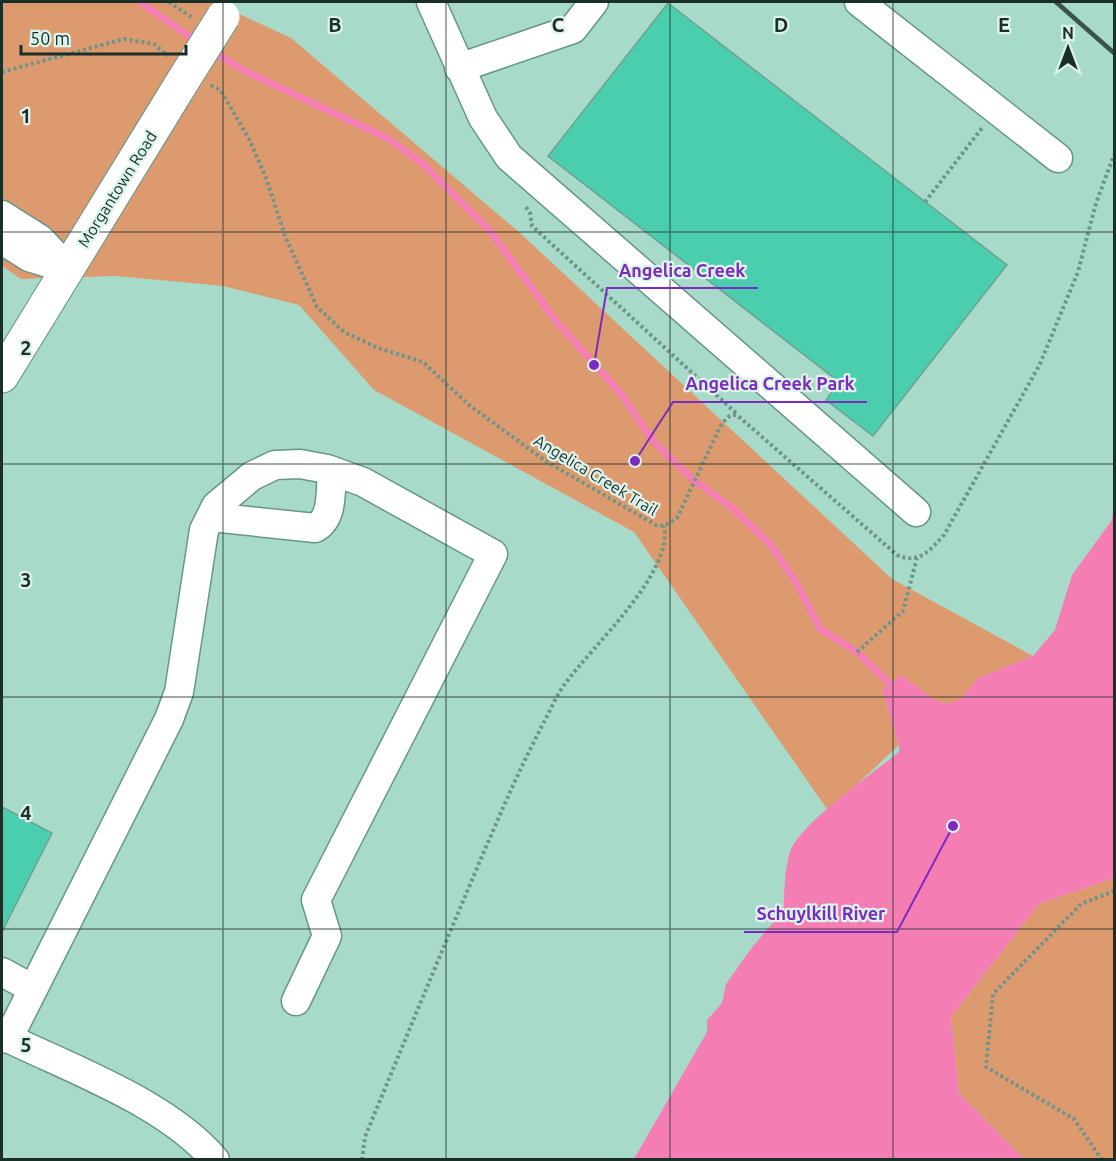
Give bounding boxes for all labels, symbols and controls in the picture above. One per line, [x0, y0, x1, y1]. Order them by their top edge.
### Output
text: B [328, 13, 342, 36]
text: C [552, 13, 565, 36]
text: D [774, 13, 788, 36]
text: E [998, 13, 1010, 36]
scale bar [21, 18, 186, 56]
north arrow [1038, 18, 1098, 78]
text: N [1062, 24, 1074, 42]
text: 50 m [30, 28, 70, 48]
text: 1 [20, 104, 32, 127]
street label: Morgantown Road [74, 128, 160, 250]
callout: Angelica Creek [607, 252, 758, 288]
text: Angelica Creek [619, 260, 745, 280]
text: 2 [20, 336, 32, 359]
callout: Angelica Creek Park [673, 366, 867, 402]
text: Angelica Creek Park [685, 373, 855, 393]
street label: Angelica Creek Trail [531, 431, 661, 519]
text: 3 [20, 568, 32, 591]
text: 4 [20, 801, 32, 824]
callout: Schuylkill River [744, 896, 897, 932]
text: Schuylkill River [757, 903, 886, 923]
text: 5 [20, 1033, 32, 1056]

